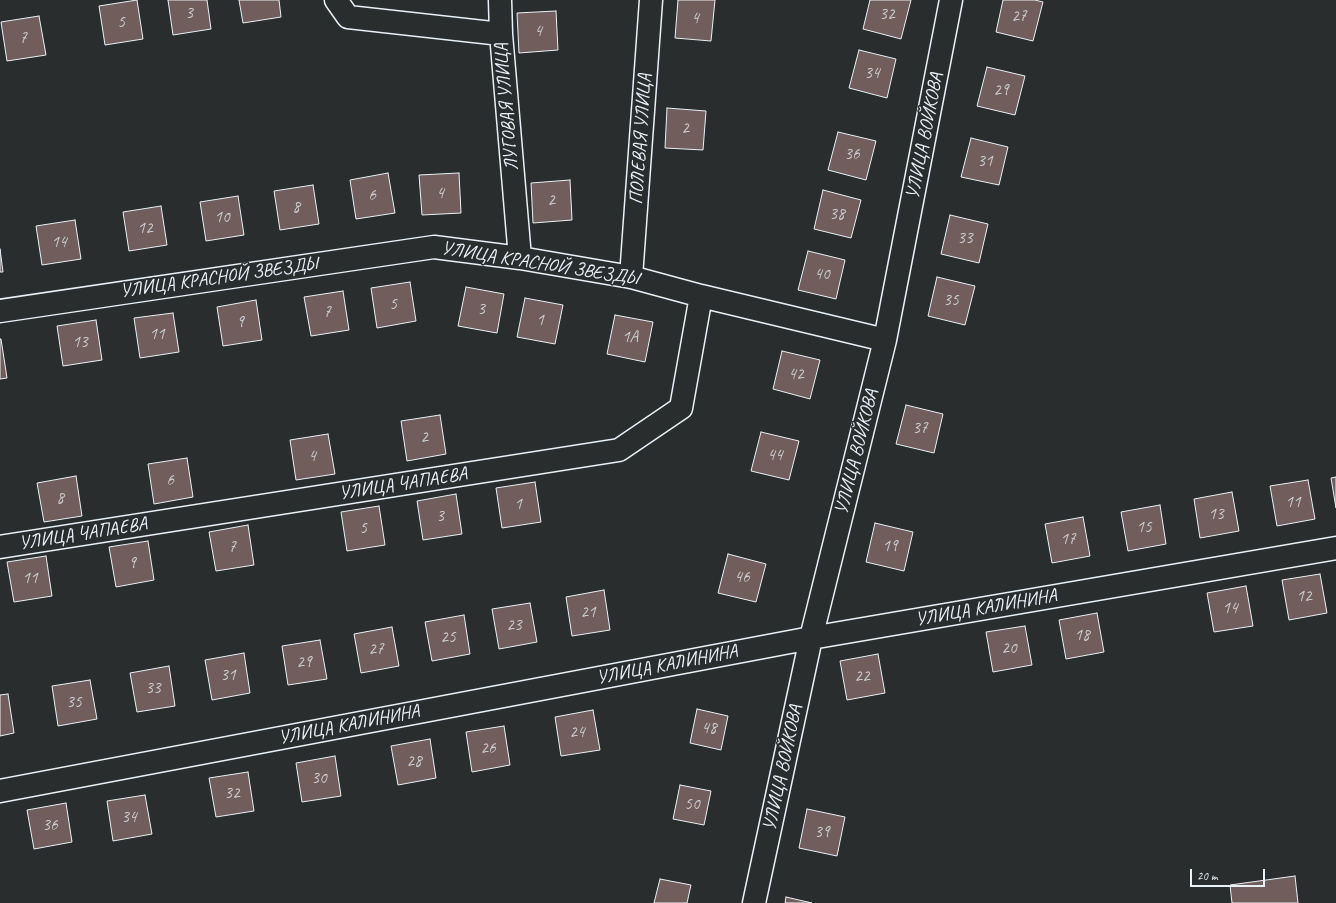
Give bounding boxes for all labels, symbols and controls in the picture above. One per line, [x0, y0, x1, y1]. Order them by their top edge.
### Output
house number: 3 [185, 4, 193, 24]
house number: 32 [879, 5, 895, 25]
house number: 27 [1011, 7, 1027, 27]
house number: 4 [691, 9, 699, 29]
house number: 5 [117, 13, 125, 33]
house number: 4 [534, 22, 542, 42]
house number: 7 [19, 29, 27, 49]
street label: ЛУГОВАЯ УЛИЦА [490, 42, 524, 172]
house number: 34 [864, 64, 880, 84]
street label: УЛИЦА ВОЙКОВА [902, 71, 948, 201]
street label: ПОЛЕВАЯ УЛИЦА [625, 73, 657, 205]
house number: 29 [993, 81, 1009, 101]
house number: 2 [681, 119, 689, 139]
house number: 36 [844, 145, 860, 165]
house number: 31 [977, 152, 993, 172]
house number: 4 [436, 184, 444, 204]
house number: 6 [368, 186, 376, 206]
house number: 2 [547, 191, 555, 211]
house number: 8 [292, 198, 300, 218]
house number: 38 [829, 205, 845, 225]
house number: 10 [214, 208, 230, 228]
house number: 12 [137, 219, 153, 239]
house number: 33 [957, 229, 973, 249]
house number: 14 [51, 233, 67, 253]
street label: УЛИЦА КРАСНОЙ ЗВЕЗДЫ [440, 237, 640, 291]
street label: УЛИЦА КРАСНОЙ ЗВЕЗДЫ [119, 253, 319, 303]
house number: 40 [814, 265, 830, 285]
house number: 35 [943, 291, 959, 311]
house number: 5 [389, 295, 397, 315]
house number: 3 [477, 300, 485, 320]
house number: 7 [323, 303, 331, 323]
house number: 1 [536, 311, 544, 331]
house number: 9 [236, 313, 244, 333]
house number: 11 [149, 325, 165, 345]
house number: 1А [622, 328, 638, 348]
house number: 13 [72, 333, 88, 353]
house number: 42 [788, 365, 804, 385]
street label: УЛИЦА ВОЙКОВА [830, 387, 884, 517]
house number: 37 [912, 419, 928, 439]
house number: 2 [420, 428, 428, 448]
house number: 44 [767, 446, 783, 466]
house number: 4 [308, 447, 316, 467]
street label: УЛИЦА ЧАПАЕВА [337, 463, 469, 505]
house number: 6 [166, 471, 174, 491]
house number: 8 [56, 489, 64, 509]
house number: 11 [1285, 493, 1301, 513]
house number: 1 [514, 495, 522, 515]
house number: 13 [1208, 505, 1224, 525]
house number: 3 [436, 507, 444, 527]
street label: УЛИЦА ЧАПАЕВА [17, 513, 149, 555]
house number: 15 [1136, 518, 1152, 538]
house number: 5 [359, 519, 367, 539]
house number: 17 [1060, 530, 1076, 550]
house number: 19 [882, 537, 898, 557]
house number: 7 [228, 538, 236, 558]
house number: 9 [128, 554, 136, 574]
house number: 46 [734, 568, 750, 588]
house number: 11 [22, 569, 38, 589]
street label: УЛИЦА КАЛИНИНА [914, 584, 1058, 632]
house number: 12 [1296, 587, 1312, 607]
house number: 14 [1222, 599, 1238, 619]
house number: 21 [580, 603, 596, 623]
house number: 23 [506, 616, 522, 636]
house number: 18 [1074, 626, 1090, 646]
house number: 25 [440, 628, 456, 648]
house number: 20 [1001, 639, 1017, 659]
house number: 27 [368, 640, 384, 660]
street label: УЛИЦА КАЛИНИНА [595, 640, 739, 690]
house number: 29 [296, 653, 312, 673]
house number: 31 [220, 666, 236, 686]
house number: 22 [854, 667, 870, 687]
house number: 33 [145, 679, 161, 699]
house number: 35 [66, 693, 82, 713]
street label: УЛИЦА КАЛИНИНА [277, 700, 421, 750]
street label: УЛИЦА ВОЙКОВА [759, 703, 807, 833]
house number: 48 [701, 719, 717, 739]
house number: 24 [569, 723, 585, 743]
house number: 26 [480, 739, 496, 759]
house number: 28 [406, 752, 422, 772]
house number: 30 [311, 769, 327, 789]
house number: 32 [224, 784, 240, 804]
house number: 50 [684, 795, 700, 815]
house number: 34 [121, 808, 137, 828]
house number: 36 [42, 816, 58, 836]
house number: 39 [814, 823, 830, 843]
scale bar [1192, 861, 1267, 887]
text: 20 m [1197, 868, 1217, 884]

